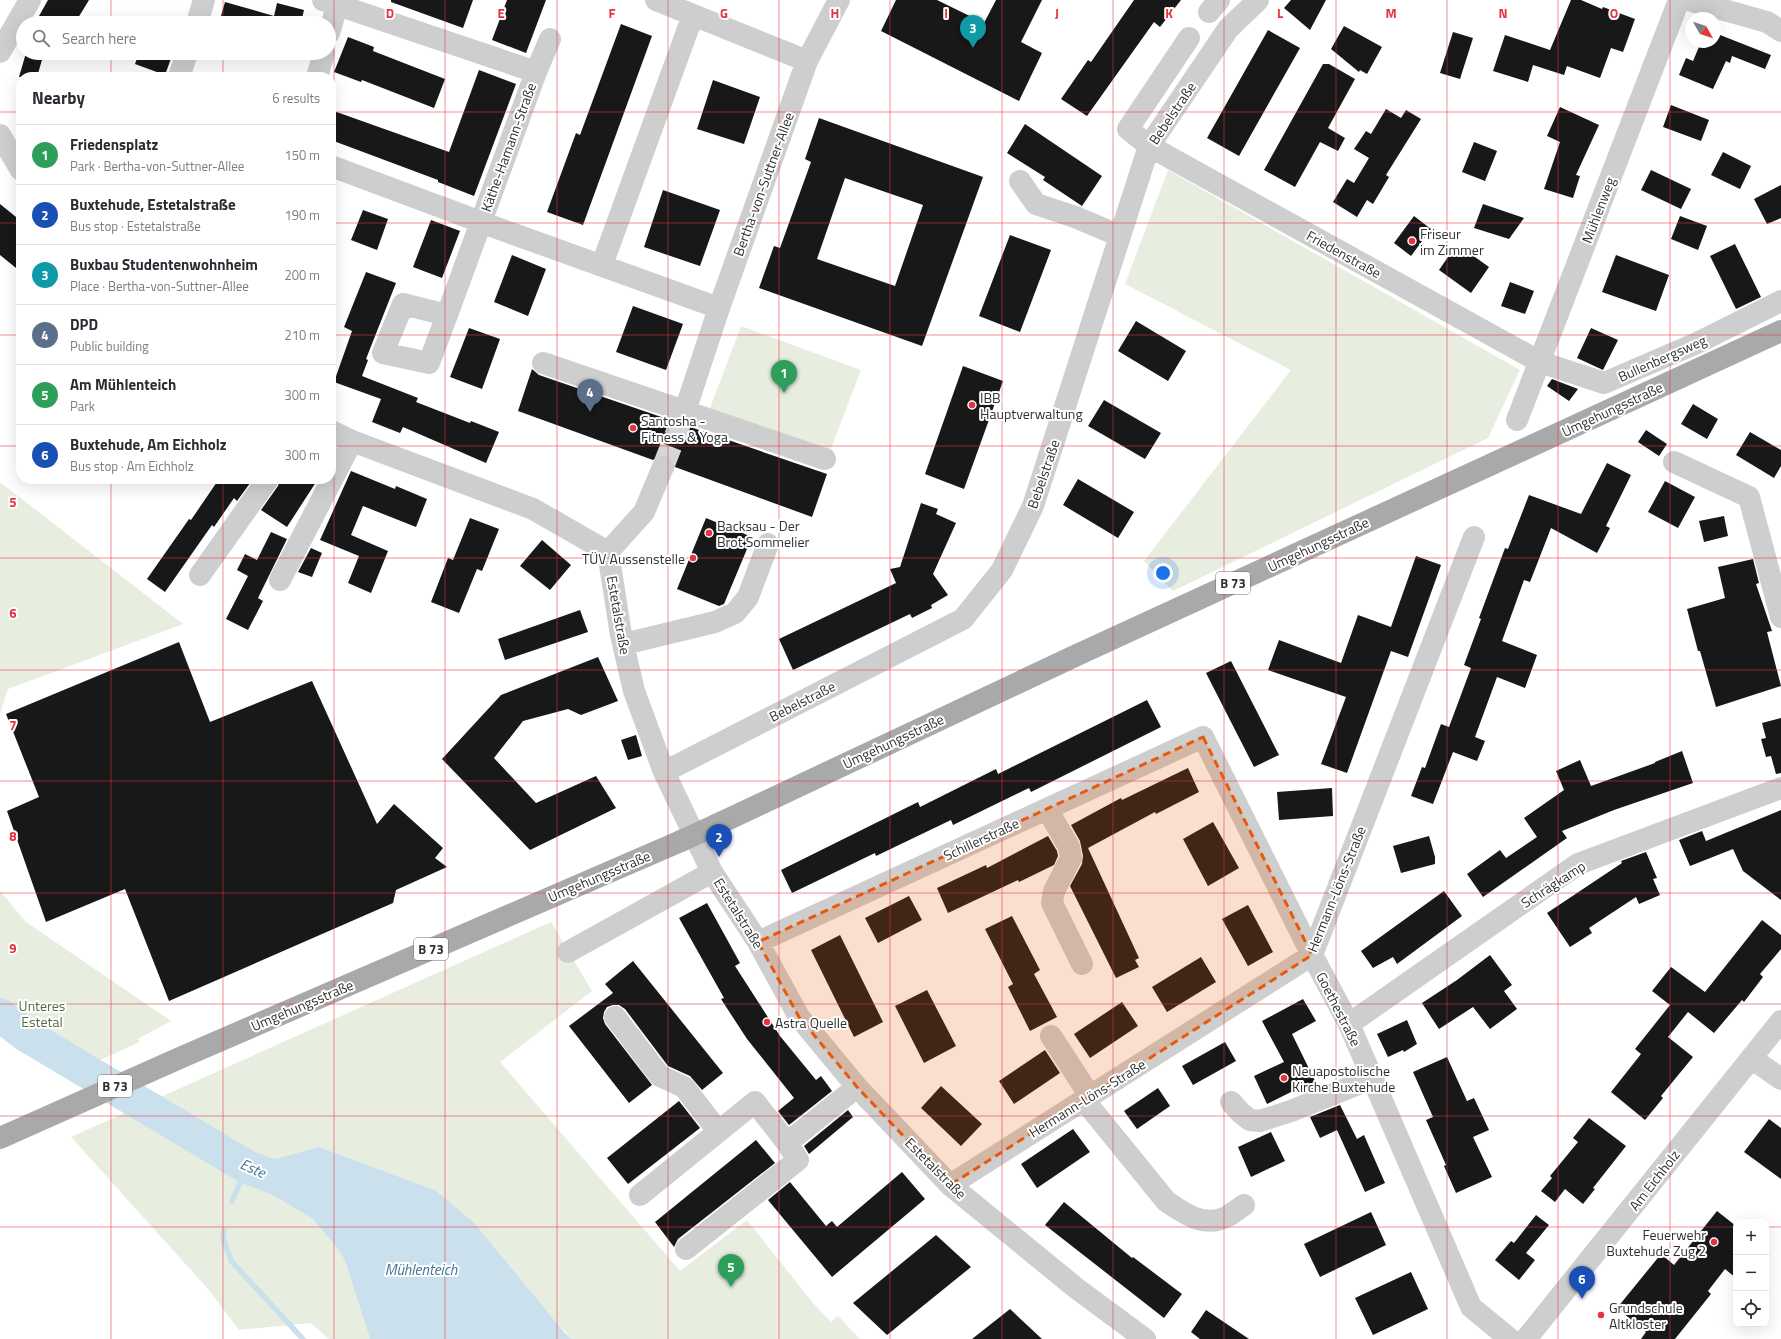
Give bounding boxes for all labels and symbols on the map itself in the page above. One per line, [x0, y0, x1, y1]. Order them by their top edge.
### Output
text: D [386, 3, 394, 23]
text: E [497, 3, 505, 23]
text: F [609, 3, 616, 23]
text: G [720, 3, 728, 23]
text: H [831, 3, 839, 23]
text: I [944, 3, 948, 23]
text: J [1055, 3, 1059, 23]
text: K [1165, 3, 1173, 23]
text: L [1277, 3, 1283, 23]
text: M [1385, 3, 1397, 23]
text: N [1498, 3, 1508, 23]
text: O [1610, 3, 1618, 23]
north arrow [1685, 12, 1721, 48]
pin: 3 [960, 15, 986, 48]
street label: Bebelstraße [1143, 77, 1201, 149]
street label: Käthe-Hamann-Straße [475, 80, 541, 214]
street label: Bertha-von-Suttner-Allee [727, 109, 799, 259]
street label: Mühlenweg [1576, 174, 1620, 246]
place label: Friseur im Zimmer [1420, 223, 1484, 260]
street label: Friedenstraße [1303, 225, 1385, 283]
marker: Friseur im Zimmer [1407, 236, 1417, 246]
street label: Bullenbergsweg [1614, 329, 1710, 387]
pin: 1 [771, 360, 797, 393]
street label: Umgehungsstraße [1558, 376, 1666, 442]
pin: 4 [577, 379, 603, 412]
place label: IBB Hauptverwaltung [980, 387, 1083, 424]
marker: IBB Hauptverwaltung [967, 400, 977, 410]
place label: Santosha - Fitness & Yoga [641, 410, 728, 447]
marker: Santosha - Fitness & Yoga [628, 423, 638, 433]
street label: Bebelstraße [1021, 437, 1065, 511]
text: 5 [9, 492, 17, 512]
street label: Umgehungsstraße [1264, 511, 1372, 577]
place label: Backsau - Der Brot Sommelier [717, 515, 809, 552]
marker: Backsau - Der Brot Sommelier [704, 528, 714, 538]
place label: TÜV Aussenstelle [582, 548, 685, 569]
marker: TÜV Aussenstelle [688, 553, 698, 563]
your location [1153, 563, 1173, 583]
road number: B 73 [1216, 572, 1250, 594]
street label: Estetalstraße [602, 574, 636, 656]
text: 6 [9, 603, 17, 623]
street label: Bebelstraße [765, 675, 839, 727]
street label: Umgehungsstraße [839, 708, 947, 774]
text: 7 [9, 715, 17, 735]
street label: Schillerstraße [940, 812, 1022, 866]
street label: Hermann-Löns-Straße [1301, 823, 1371, 955]
pin: 2 [706, 824, 732, 857]
text: 8 [9, 826, 17, 846]
street label: Umgehungsstraße [544, 845, 654, 907]
street label: Schrägkamp [1517, 855, 1589, 913]
street label: Estetalstraße [709, 874, 769, 952]
text: 9 [9, 938, 17, 958]
road number: B 73 [414, 938, 448, 960]
street label: Goethestraße [1311, 968, 1367, 1050]
street label: Umgehungsstraße [247, 974, 357, 1036]
park label: Unteres Estetal [19, 995, 65, 1032]
place label: Astra Quelle [775, 1012, 847, 1033]
marker: Astra Quelle [762, 1017, 772, 1027]
street label: Hermann-Löns-Straße [1025, 1054, 1149, 1142]
place label: Neuapostolische Kirche Buxtehude [1292, 1060, 1395, 1097]
marker: Neuapostolische Kirche Buxtehude [1279, 1073, 1289, 1083]
road number: B 73 [98, 1075, 132, 1097]
street label: Estetalstraße [900, 1132, 972, 1204]
street label: Am Eichholz [1624, 1145, 1684, 1215]
water label: Este [237, 1152, 270, 1184]
place label: Feuerwehr Buxtehude Zug 2 [1606, 1224, 1706, 1261]
marker: Feuerwehr Buxtehude Zug 2 [1709, 1237, 1719, 1247]
pin: 5 [718, 1254, 744, 1287]
water label: Mühlenteich [385, 1258, 458, 1281]
pin: 6 [1569, 1266, 1595, 1299]
place label: Grundschule Altkloster [1609, 1297, 1683, 1334]
marker: Grundschule Altkloster [1596, 1310, 1606, 1320]

